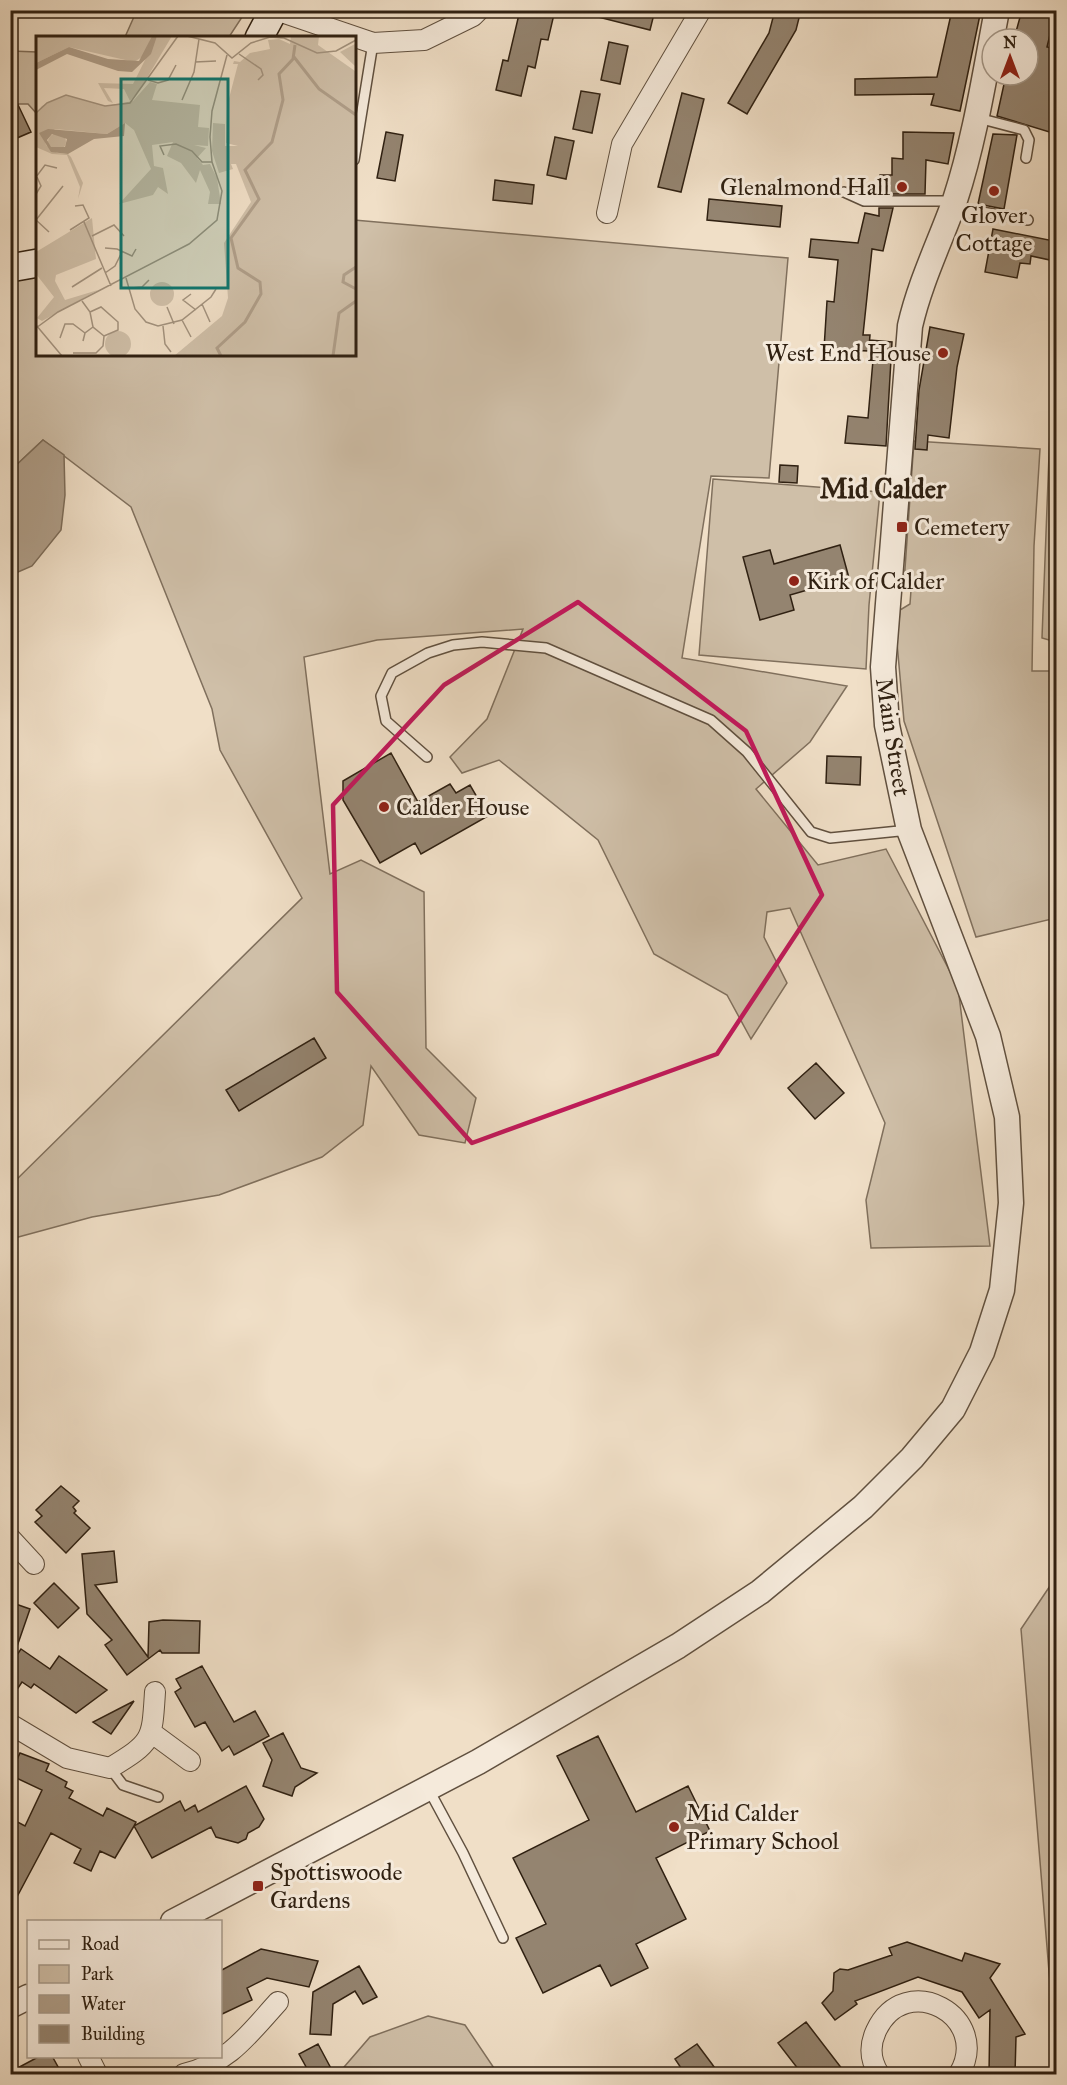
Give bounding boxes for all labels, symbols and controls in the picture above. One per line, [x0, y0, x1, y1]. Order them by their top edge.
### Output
north arrow [980, 27, 1040, 87]
text: N [1003, 33, 1017, 52]
inset map [36, 36, 356, 356]
place label: Glenalmond Hall [720, 172, 890, 202]
marker: Glenalmond Hall [895, 180, 909, 194]
marker: Glover Cottage [987, 184, 1001, 198]
place label: Glover Cottage [956, 200, 1032, 258]
place label: West End House [765, 338, 931, 368]
marker: West End House [936, 346, 950, 360]
district label: Mid Calder [820, 472, 947, 505]
place label: Cemetery [914, 512, 1010, 542]
marker: Cemetery [895, 520, 909, 534]
place label: Kirk of Calder [806, 566, 944, 596]
marker: Kirk of Calder [787, 574, 801, 588]
street label: Main Street [869, 676, 917, 799]
place label: Calder House [396, 792, 529, 822]
marker: Calder House [377, 800, 391, 814]
place label: Mid Calder Primary School [686, 1798, 840, 1856]
marker: Mid Calder Primary School [667, 1820, 681, 1834]
place label: Spottiswoode Gardens [270, 1857, 403, 1915]
marker: Spottiswoode Gardens [251, 1879, 265, 1893]
legend [27, 1920, 222, 2058]
text: Road [81, 1933, 119, 1955]
text: Park [81, 1963, 114, 1985]
text: Water [81, 1993, 126, 2015]
text: Building [81, 2023, 145, 2046]

